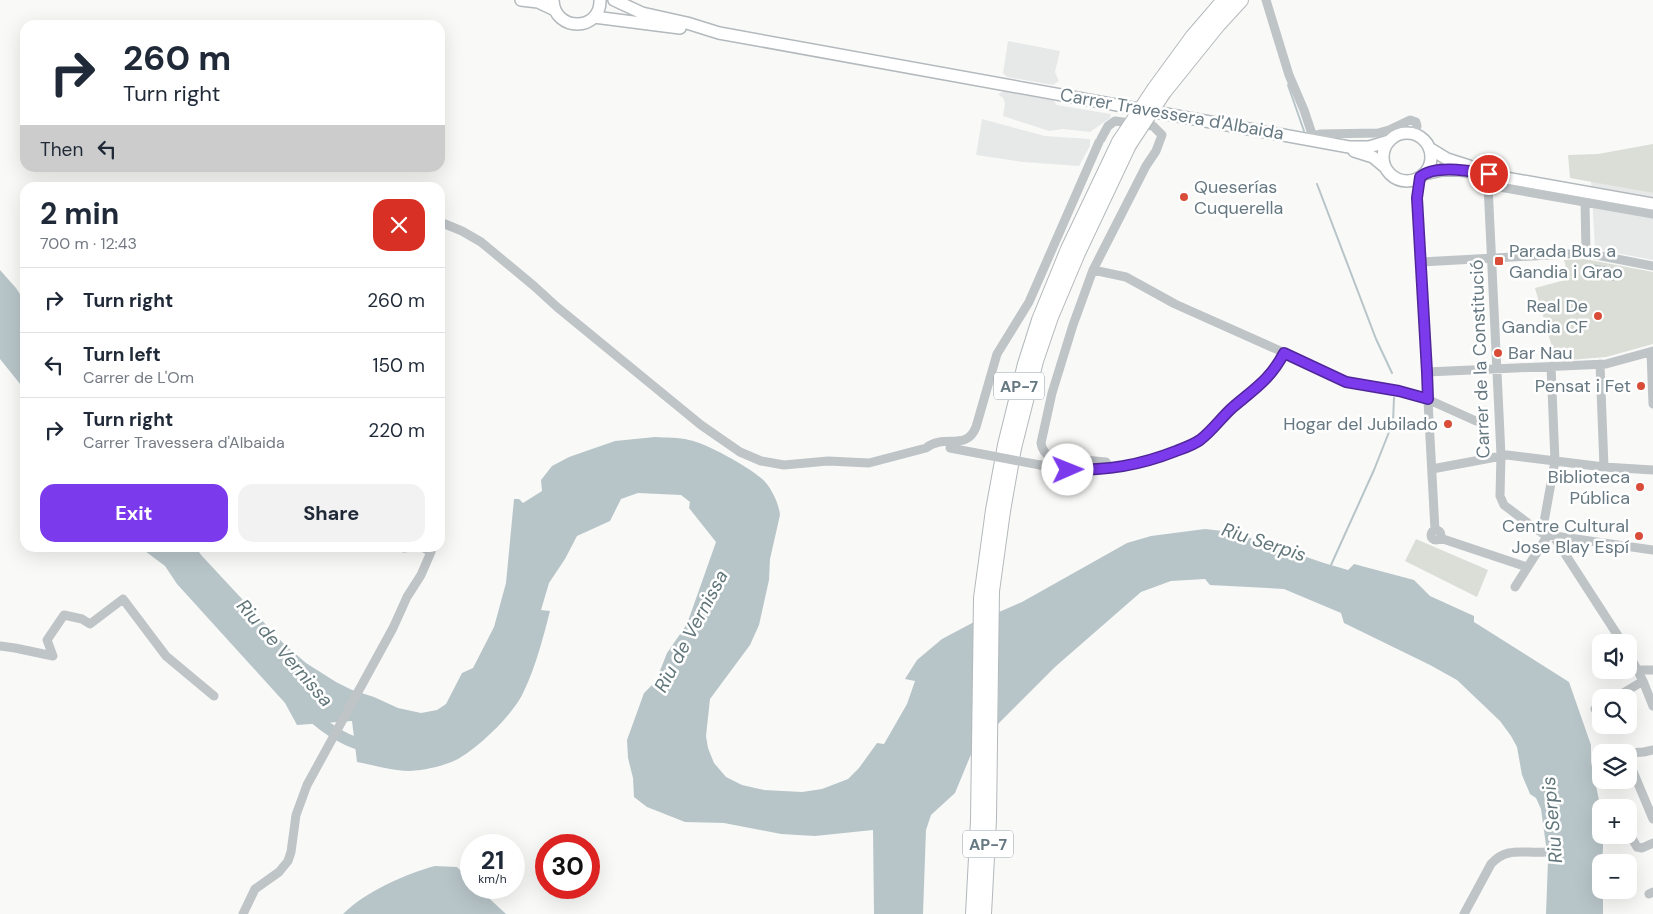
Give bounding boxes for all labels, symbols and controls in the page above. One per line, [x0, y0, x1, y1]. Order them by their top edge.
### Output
text: 260 m [123, 35, 231, 81]
icon: right [40, 40, 105, 105]
text: Turn right [123, 79, 220, 108]
street label: Carrer Travessera d'Albaida [1058, 82, 1286, 146]
icon: left [93, 135, 121, 163]
text: Then [40, 137, 83, 162]
pin [1468, 153, 1510, 195]
icon: arrive [1475, 160, 1503, 188]
place label: Queserías Cuquerella [1194, 175, 1283, 220]
marker: Queserías Cuquerella [1178, 191, 1190, 203]
text: 2 min [40, 194, 119, 233]
button: close [373, 199, 425, 251]
text: 700 m · 12:43 [40, 233, 137, 254]
place label: Parada Bus a Gandia i Grao [1509, 239, 1623, 284]
marker: Parada Bus a Gandia i Grao [1493, 255, 1505, 267]
street label: Carrer de la Constitució [1465, 259, 1495, 459]
icon: right [40, 286, 68, 314]
text: Turn right [83, 288, 173, 313]
text: 260 m [367, 288, 425, 313]
place label: Real De Gandia CF [1502, 294, 1588, 339]
marker: Real De Gandia CF [1592, 310, 1604, 322]
place label: Bar Nau [1508, 341, 1573, 365]
text: Turn left [83, 342, 161, 367]
marker: Bar Nau [1492, 347, 1504, 359]
icon: left [40, 351, 68, 379]
text: 150 m [373, 353, 425, 378]
text: Carrer de L'Om [83, 367, 194, 388]
road number: AP-7 [994, 372, 1044, 400]
place label: Pensat i Fet [1535, 374, 1631, 398]
marker: Pensat i Fet [1635, 380, 1647, 392]
text: Turn right [83, 407, 173, 432]
place label: Hogar del Jubilado [1283, 412, 1438, 436]
icon: right [40, 416, 68, 444]
text: 220 m [368, 418, 425, 443]
marker: Hogar del Jubilado [1442, 418, 1454, 430]
text: Carrer Travessera d'Albaida [83, 432, 285, 453]
position arrow [1041, 443, 1093, 495]
place label: Biblioteca Pública [1548, 465, 1630, 510]
marker: Biblioteca Pública [1634, 481, 1646, 493]
button: Exit [40, 484, 228, 542]
button: Share [238, 484, 425, 542]
place label: Centre Cultural Jose Blay Espí [1502, 514, 1629, 559]
water label: Riu Serpis [1219, 517, 1309, 567]
marker: Centre Cultural Jose Blay Espí [1633, 530, 1645, 542]
water label: Riu de Vernissa [648, 566, 734, 696]
water label: Riu de Vernissa [231, 594, 339, 712]
map controls [1592, 634, 1637, 899]
button: sound [1592, 634, 1637, 679]
button: search [1592, 689, 1637, 734]
button: layers [1592, 744, 1637, 789]
water label: Riu Serpis [1536, 776, 1568, 864]
button: + [1592, 799, 1637, 844]
road number: AP-7 [963, 831, 1013, 858]
speed limit sign: 30 [535, 834, 600, 899]
text: 21 [481, 844, 504, 877]
button: − [1592, 854, 1637, 899]
text: km/h [478, 871, 507, 887]

